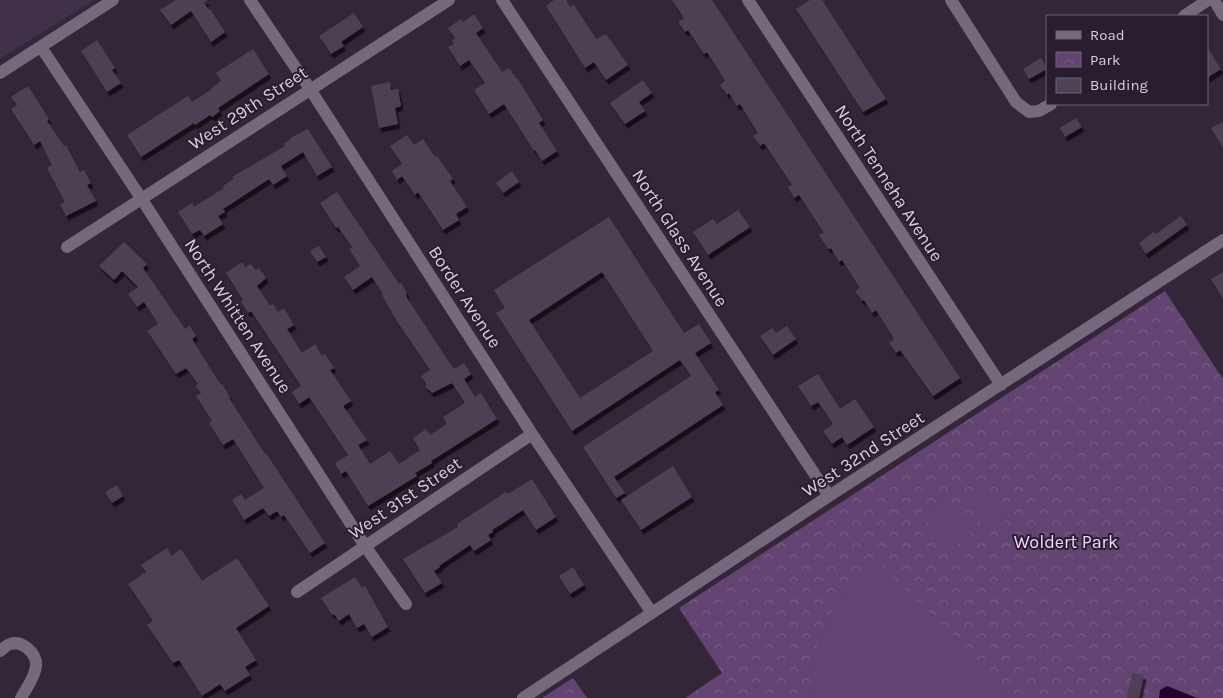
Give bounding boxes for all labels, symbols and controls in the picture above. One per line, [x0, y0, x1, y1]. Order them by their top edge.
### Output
legend [1046, 15, 1208, 105]
text: Road [1090, 26, 1125, 44]
text: Park [1090, 51, 1120, 69]
street label: West 29th Street [184, 61, 312, 155]
text: Building [1090, 76, 1148, 94]
street label: North Tenneha Avenue [830, 100, 948, 266]
street label: North Glass Avenue [627, 165, 733, 311]
street label: North Whitten Avenue [180, 235, 296, 397]
street label: Border Avenue [424, 242, 506, 352]
street label: West 32nd Street [798, 406, 929, 502]
street label: West 31st Street [344, 452, 466, 544]
park label: Woldert Park [1014, 531, 1118, 553]

